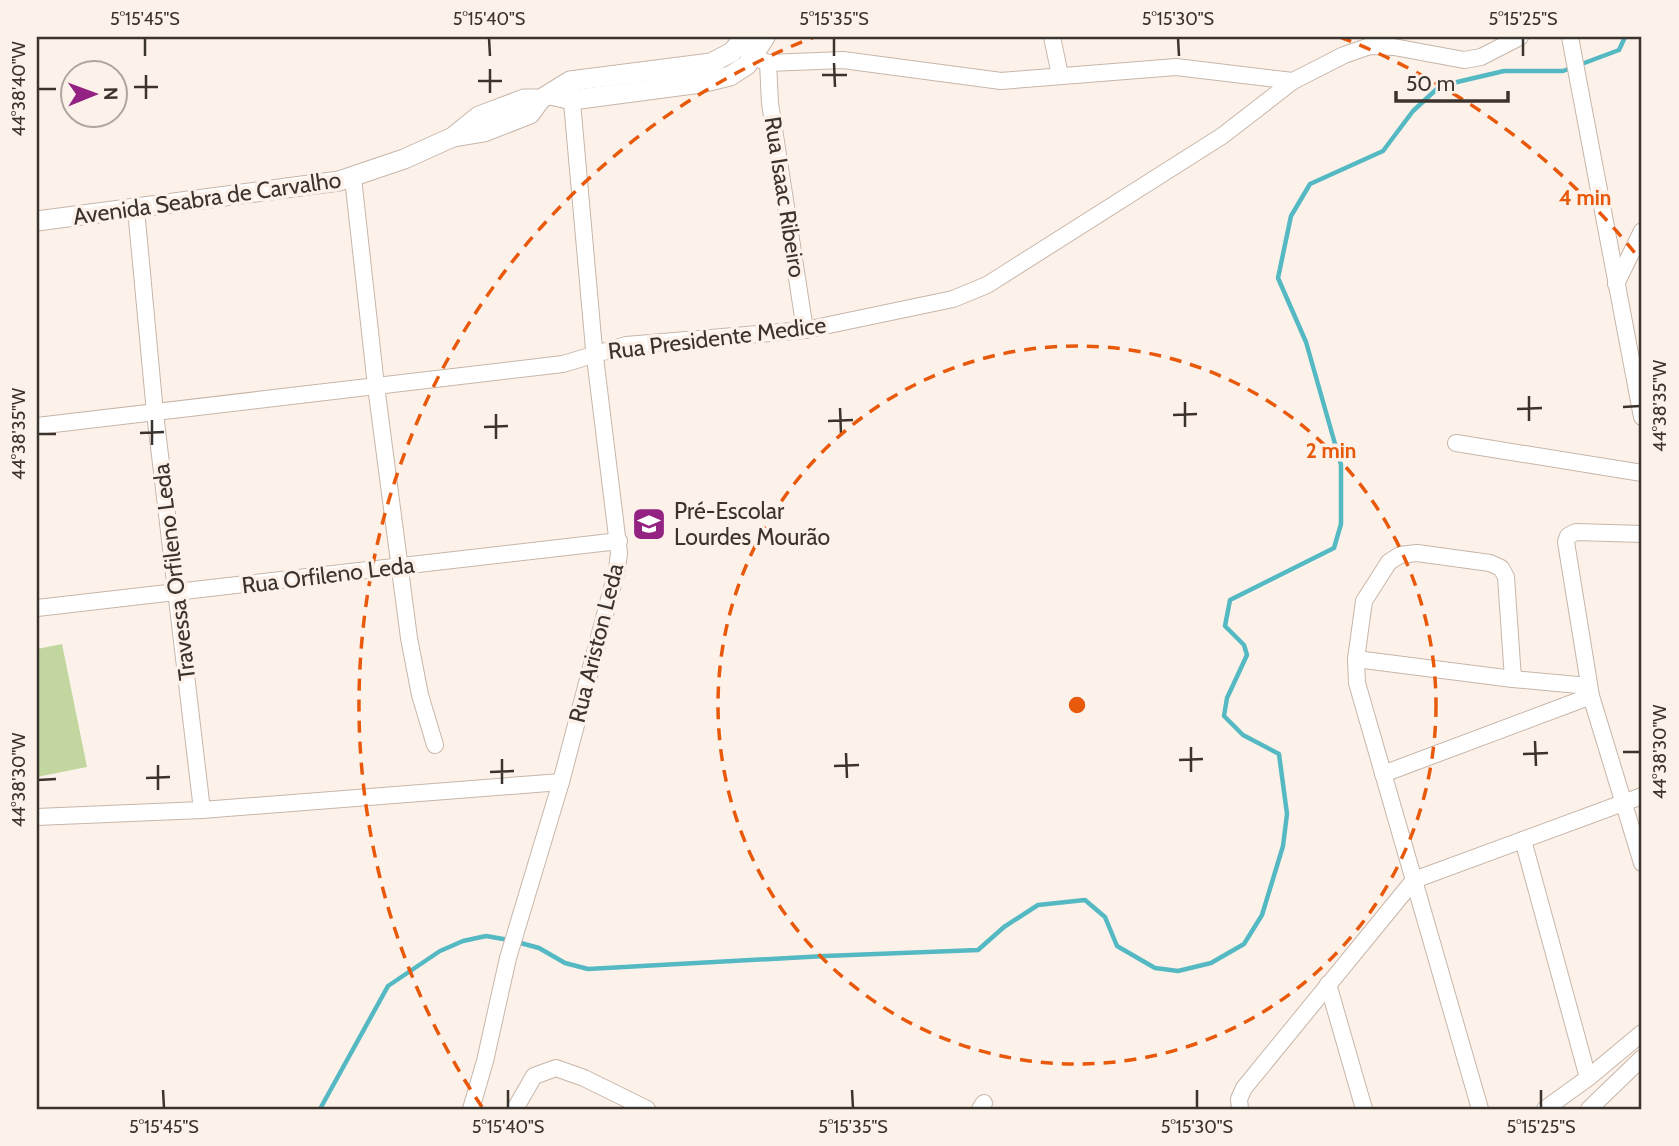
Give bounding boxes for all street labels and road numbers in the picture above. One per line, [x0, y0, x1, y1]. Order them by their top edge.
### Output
street label: Rua Isaac Ribeiro [758, 115, 812, 279]
street label: Avenida Seabra de Carvalho [71, 165, 343, 231]
street label: Rua Presidente Medice [606, 311, 828, 365]
street label: Travessa Orfileno Leda [147, 462, 201, 682]
street label: Rua Orfileno Leda [240, 551, 416, 599]
street label: Rua Ariston Leda [563, 561, 629, 725]

